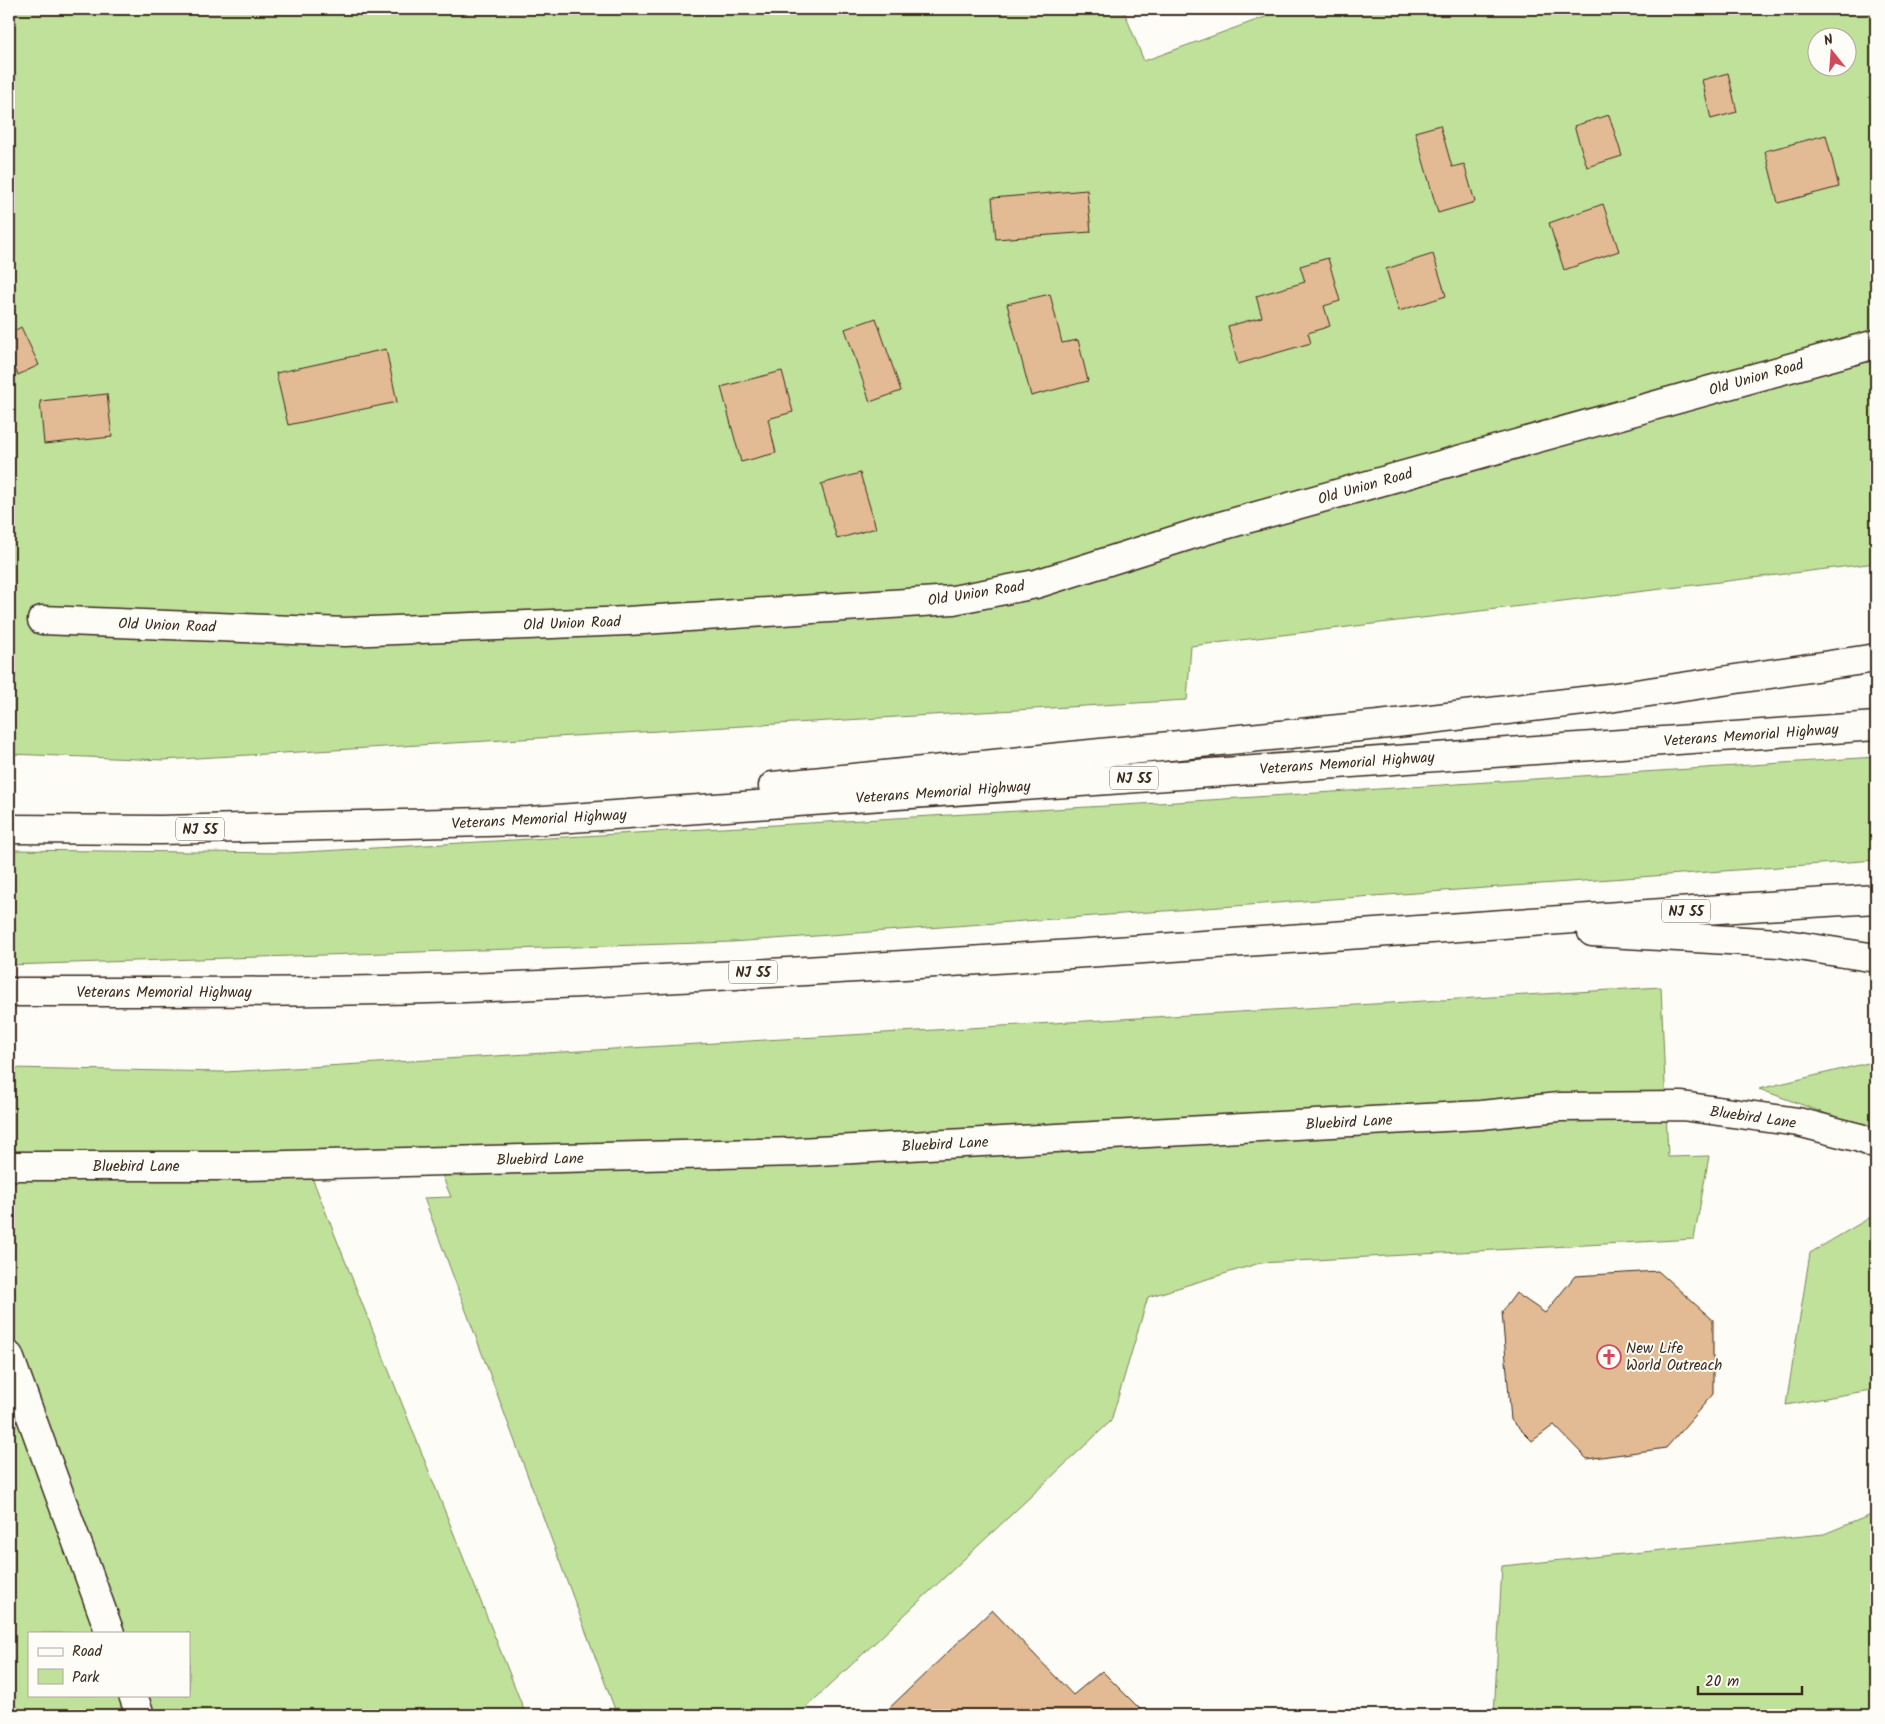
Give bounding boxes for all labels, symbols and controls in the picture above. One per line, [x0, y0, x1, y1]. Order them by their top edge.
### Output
north arrow [1808, 28, 1858, 78]
text: N [1821, 29, 1836, 52]
street label: Old Union Road [1706, 353, 1807, 403]
street label: Old Union Road [1315, 462, 1416, 512]
street label: Old Union Road [926, 574, 1027, 613]
street label: Old Union Road [523, 610, 622, 638]
street label: Old Union Road [118, 612, 217, 640]
street label: Veterans Memorial Highway [1663, 718, 1840, 754]
street label: Veterans Memorial Highway [1259, 746, 1436, 782]
road number: NJ 55 [1110, 766, 1158, 790]
street label: Veterans Memorial Highway [855, 775, 1032, 811]
street label: Veterans Memorial Highway [451, 803, 628, 837]
road number: NJ 55 [176, 818, 224, 841]
road number: NJ 55 [1662, 899, 1710, 922]
road number: NJ 55 [729, 960, 777, 984]
street label: Veterans Memorial Highway [76, 981, 253, 1005]
street label: Bluebird Lane [1708, 1100, 1798, 1136]
street label: Bluebird Lane [1305, 1109, 1393, 1137]
street label: Bluebird Lane [901, 1131, 989, 1159]
street label: Bluebird Lane [496, 1147, 584, 1173]
street label: Bluebird Lane [92, 1155, 180, 1179]
place label: New Life World Outreach [1626, 1337, 1722, 1378]
church icon: New Life World Outreach [1596, 1344, 1622, 1370]
legend [28, 1632, 190, 1696]
text: Road [72, 1640, 103, 1664]
scale bar [1698, 1664, 1801, 1696]
text: Park [72, 1666, 100, 1690]
text: 20 m [1705, 1670, 1739, 1694]

